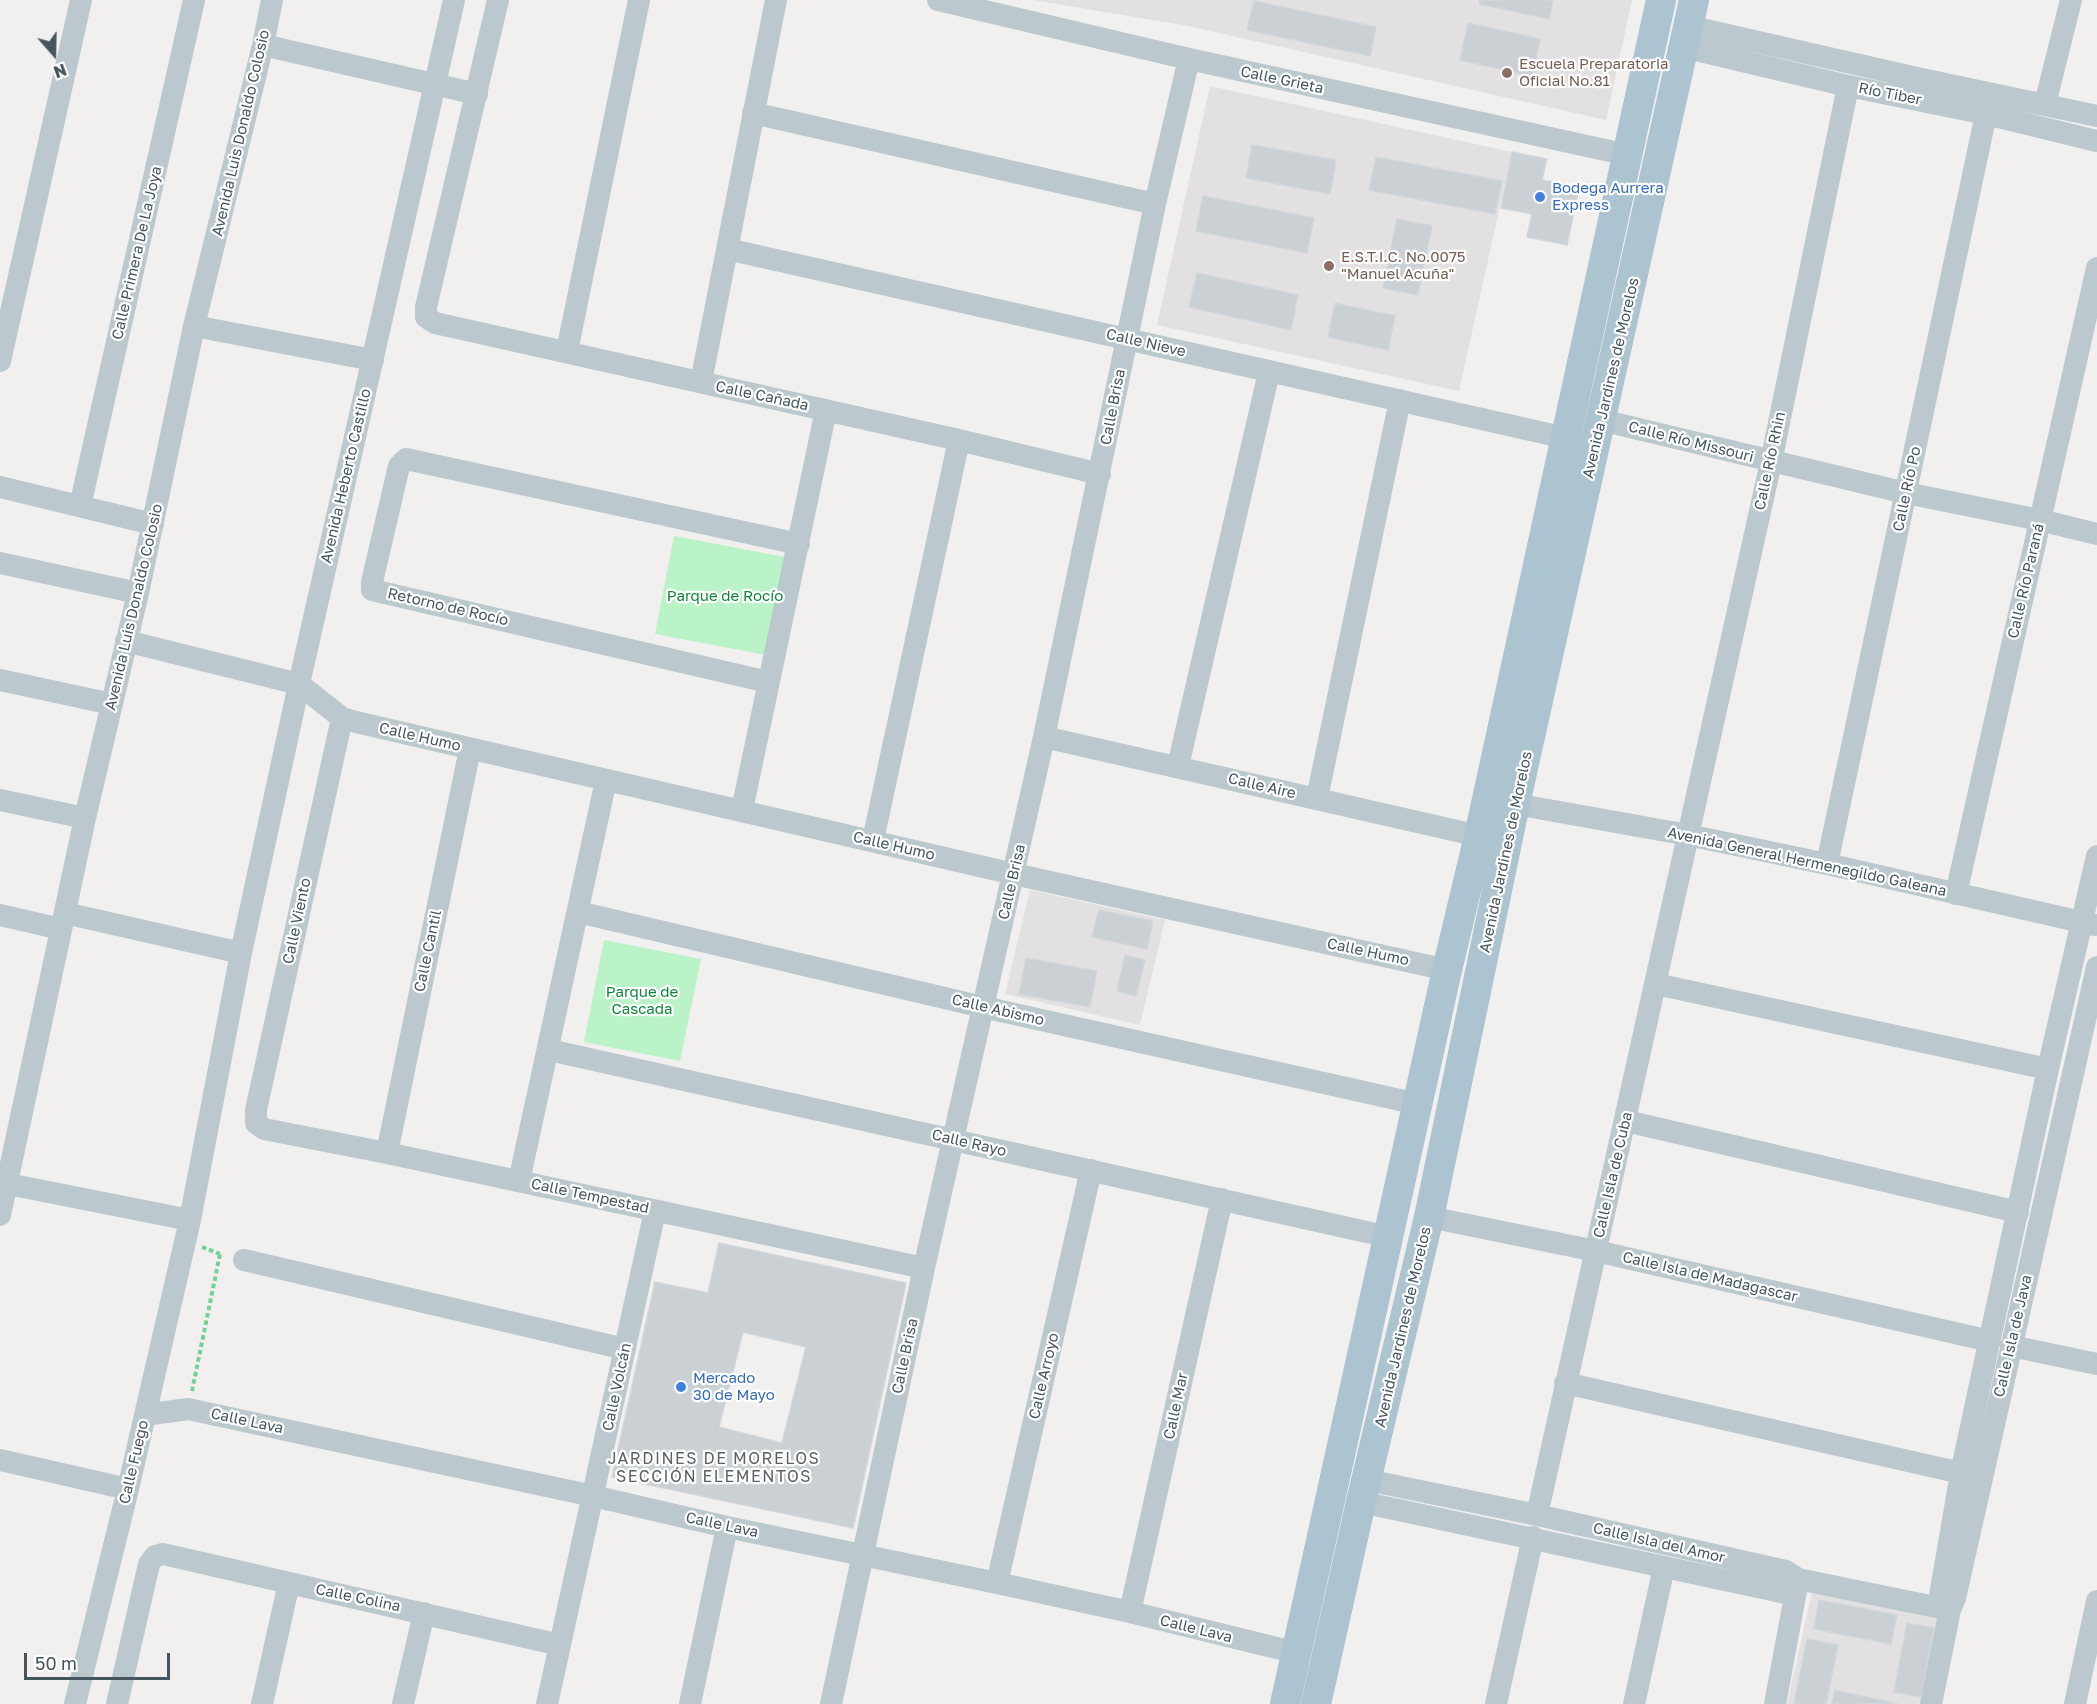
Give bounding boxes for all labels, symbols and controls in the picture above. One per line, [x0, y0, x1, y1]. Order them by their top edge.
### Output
north arrow [24, 24, 84, 84]
street label: Avenida Luis Donaldo Colosio [208, 28, 274, 238]
place label: Escuela Preparatoria Oficial No.81 [1519, 55, 1668, 90]
text: N [51, 59, 69, 82]
street label: Calle Grieta [1239, 62, 1325, 98]
marker: Escuela Preparatoria Oficial No.81 [1500, 66, 1514, 80]
street label: Río Tiber [1857, 79, 1923, 109]
street label: Calle Primera De La Joya [108, 165, 166, 341]
place label: Bodega Aurrera Express [1552, 179, 1664, 214]
marker: Bodega Aurrera Express [1533, 190, 1547, 204]
place label: E.S.T.I.C. No.0075 "Manuel Acuña" [1341, 248, 1466, 283]
marker: E.S.T.I.C. No.0075 "Manuel Acuña" [1322, 259, 1336, 273]
street label: Avenida Jardines de Morelos [1579, 276, 1643, 480]
street label: Calle Nieve [1104, 325, 1188, 361]
street label: Calle Brisa [1097, 368, 1129, 446]
street label: Calle Cañada [714, 377, 810, 415]
street label: Avenida Heberto Castillo [317, 387, 375, 565]
street label: Calle Río Rhin [1751, 410, 1789, 512]
street label: Calle Río Missouri [1627, 418, 1755, 466]
street label: Calle Río Po [1889, 445, 1925, 533]
street label: Avenida Luis Donaldo Colosio [101, 502, 167, 712]
street label: Calle Río Paraná [2004, 522, 2048, 640]
street label: Retorno de Rocío [386, 584, 510, 630]
park label: Parque de Rocío [667, 587, 783, 605]
street label: Calle Humo [377, 719, 463, 755]
street label: Avenida Jardines de Morelos [1476, 750, 1536, 954]
street label: Calle Aire [1226, 769, 1298, 803]
street label: Avenida General Hermenegildo Galeana [1666, 824, 1948, 900]
street label: Calle Humo [851, 828, 937, 864]
street label: Calle Brisa [995, 843, 1029, 921]
street label: Calle Viento [279, 876, 315, 966]
street label: Calle Cantil [411, 908, 445, 994]
street label: Calle Humo [1325, 935, 1411, 969]
park label: Parque de Cascada [606, 983, 678, 1018]
street label: Calle Abismo [950, 991, 1046, 1029]
street label: Calle Isla de Cuba [1590, 1110, 1636, 1240]
street label: Calle Rayo [930, 1126, 1008, 1160]
street label: Calle Tempestad [529, 1175, 651, 1217]
street label: Avenida Jardines de Morelos [1371, 1225, 1435, 1429]
street label: Calle Isla de Madagascar [1621, 1248, 1799, 1306]
street label: Calle Isla de Java [1990, 1273, 2036, 1399]
street label: Calle Brisa [888, 1317, 922, 1395]
street label: Calle Arroyo [1025, 1331, 1063, 1421]
street label: Calle Volcán [599, 1341, 635, 1433]
place label: Mercado 30 de Mayo [693, 1369, 775, 1404]
street label: Calle Mar [1160, 1371, 1192, 1441]
marker: Mercado 30 de Mayo [674, 1380, 688, 1394]
street label: Calle Lava [209, 1405, 285, 1437]
street label: Calle Fuego [116, 1418, 152, 1506]
district label: JARDINES DE MORELOS SECCIÓN ELEMENTOS [608, 1449, 820, 1487]
street label: Calle Lava [684, 1509, 760, 1541]
street label: Calle Isla del Amor [1591, 1519, 1727, 1567]
street label: Calle Colina [314, 1580, 402, 1616]
street label: Calle Lava [1158, 1611, 1234, 1647]
scale bar [27, 1641, 172, 1679]
text: 50 m [35, 1652, 77, 1674]

